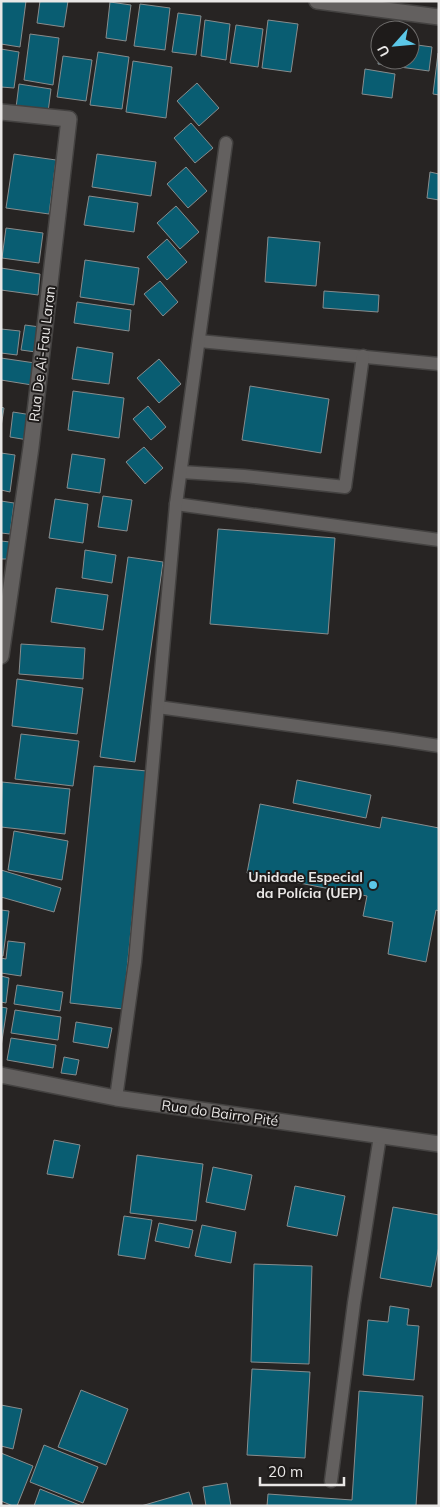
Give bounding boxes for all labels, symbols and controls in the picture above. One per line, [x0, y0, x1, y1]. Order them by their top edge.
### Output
north arrow [370, 20, 420, 70]
text: U [373, 42, 394, 60]
street label: Rua De Ai-Fau Laran [25, 285, 59, 423]
place label: Unidade Especial da Polícia (UEP) [248, 868, 363, 902]
marker: Unidade Especial da Polícia (UEP) [367, 879, 379, 891]
street label: Rua do Bairro Pité [160, 1096, 280, 1130]
scale bar [260, 1454, 344, 1486]
text: 20 m [268, 1462, 303, 1481]

